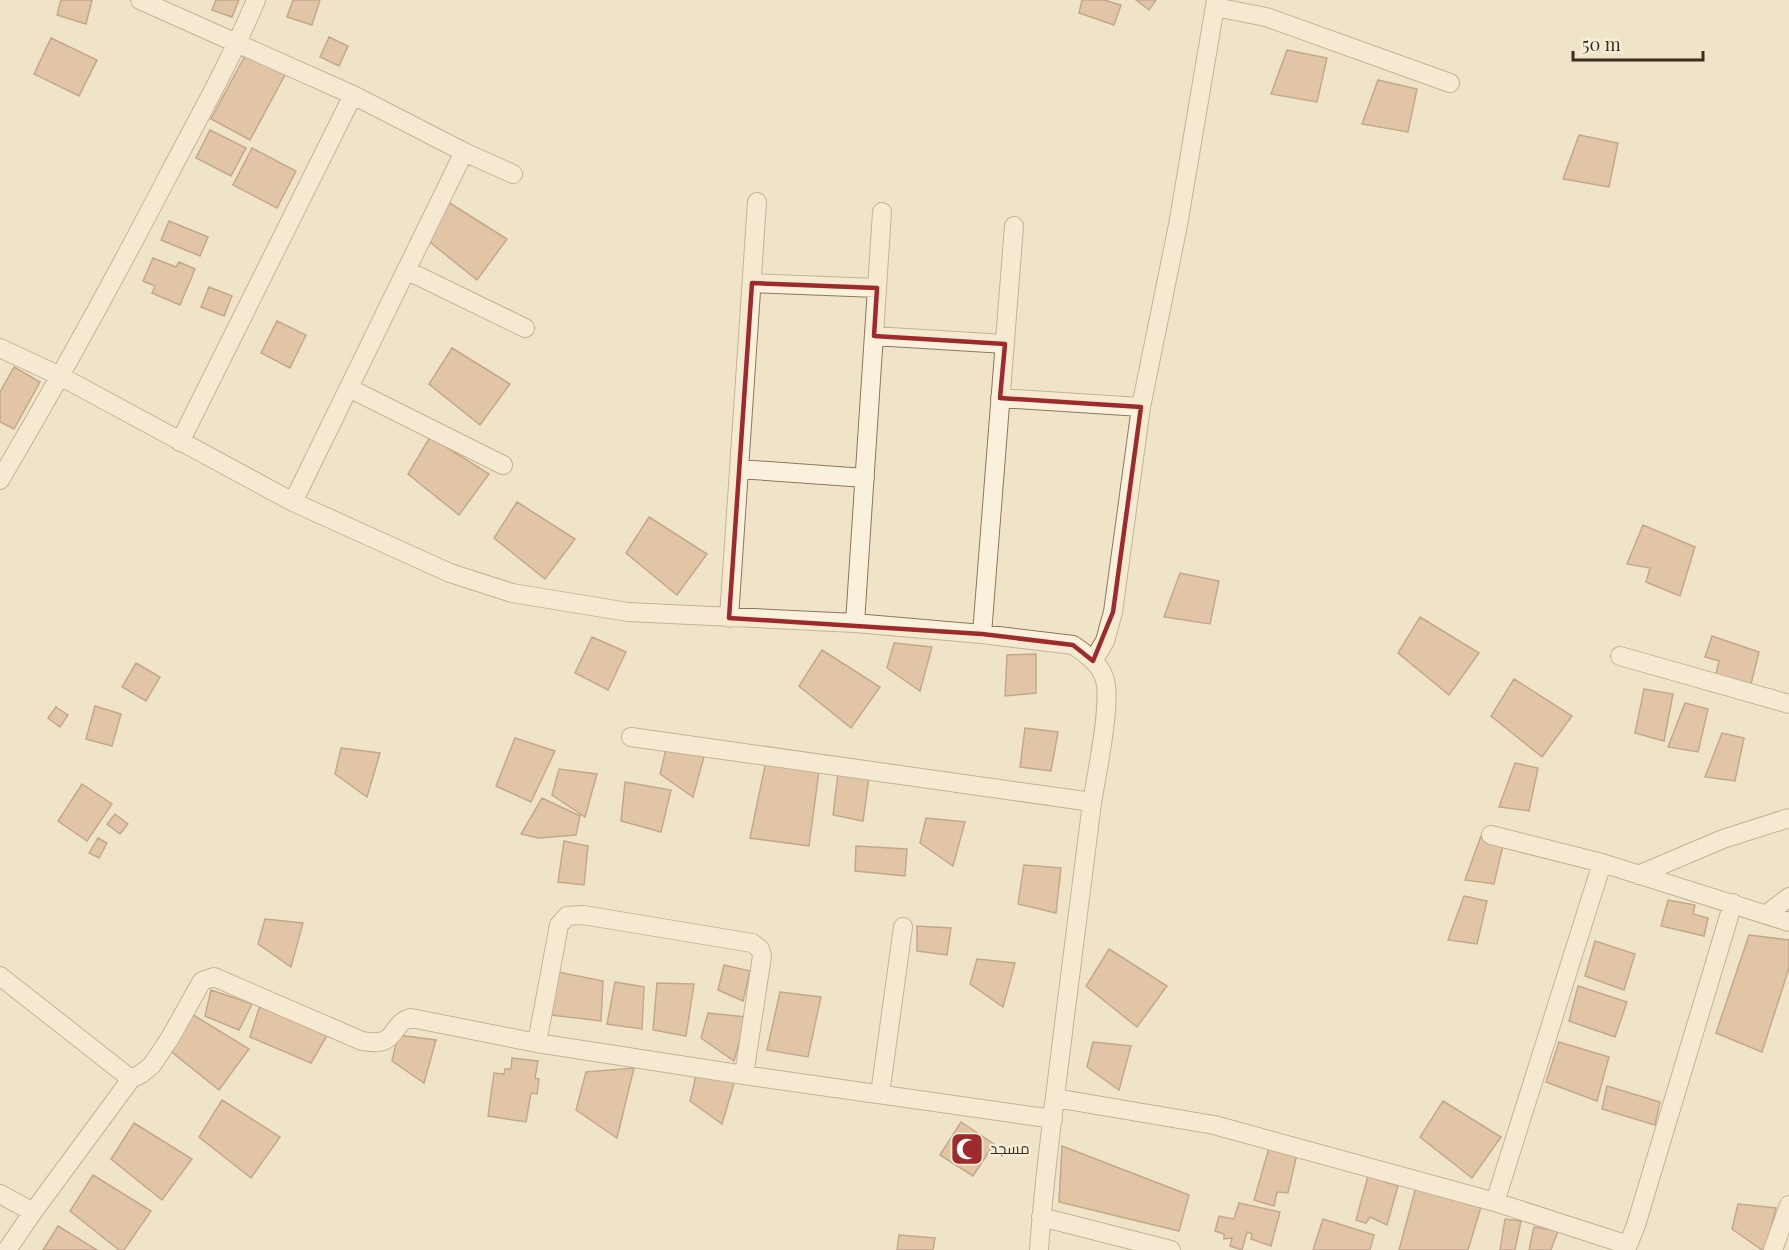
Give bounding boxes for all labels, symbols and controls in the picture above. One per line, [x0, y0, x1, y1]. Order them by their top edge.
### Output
scale bar [1573, 24, 1704, 62]
text: 50 m [1582, 32, 1621, 56]
mosque icon: مسجد [949, 1131, 985, 1167]
place label: مسجد [990, 1138, 1030, 1158]

